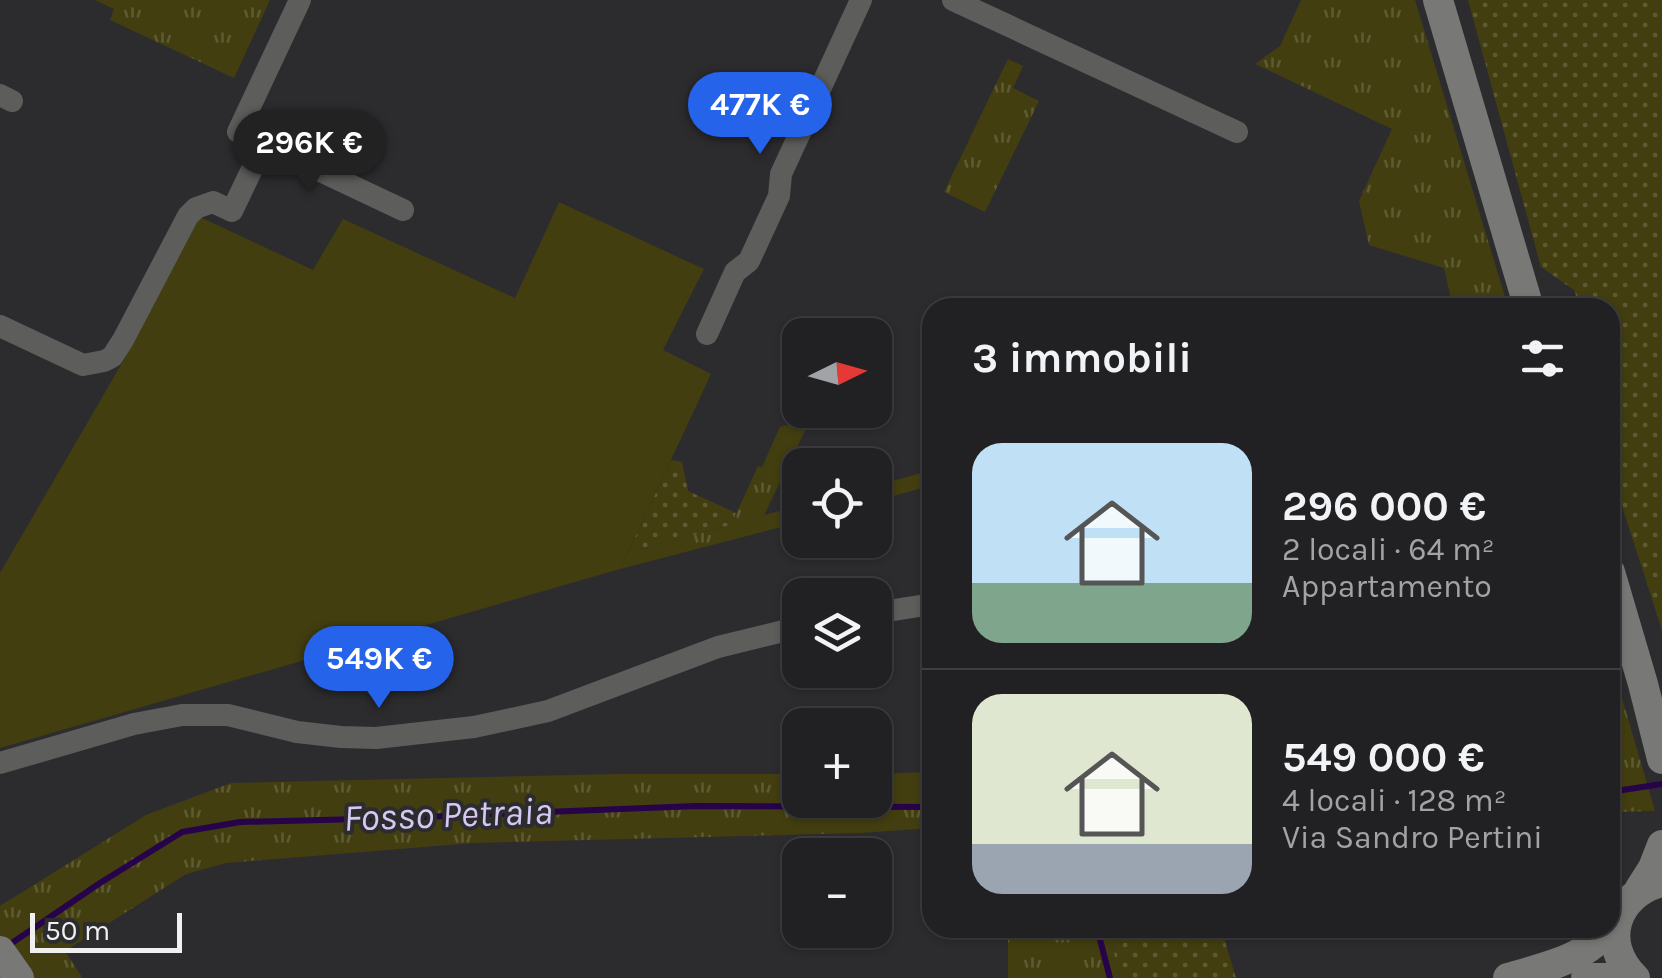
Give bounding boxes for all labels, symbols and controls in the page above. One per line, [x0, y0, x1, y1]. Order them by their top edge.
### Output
pin: 477K € [679, 72, 841, 157]
text: 477K € [710, 86, 810, 123]
pin: 296K € [228, 110, 390, 195]
text: 296K € [255, 124, 363, 161]
north arrow [782, 318, 892, 428]
map controls [782, 318, 892, 948]
icon: filters [1515, 331, 1570, 386]
text: 3 immobili [972, 333, 1192, 383]
button: locate [782, 448, 892, 558]
text: 296 000 € [1282, 481, 1486, 531]
icon: home [1052, 483, 1172, 603]
text: 2 locali · 64 m² [1282, 531, 1495, 568]
text: Appartamento [1282, 568, 1492, 605]
button: layers [782, 578, 892, 688]
pin: 549K € [298, 626, 460, 711]
text: 549K € [326, 640, 432, 677]
button: + [782, 708, 892, 818]
text: 549 000 € [1282, 732, 1485, 782]
icon: home [1052, 734, 1172, 854]
text: 4 locali · 128 m² [1282, 782, 1507, 819]
water label: Fosso Petraia [343, 788, 553, 841]
text: Via Sandro Pertini [1282, 819, 1543, 856]
button: − [782, 838, 892, 948]
scale bar [30, 908, 182, 952]
text: 50 m [45, 914, 110, 947]

